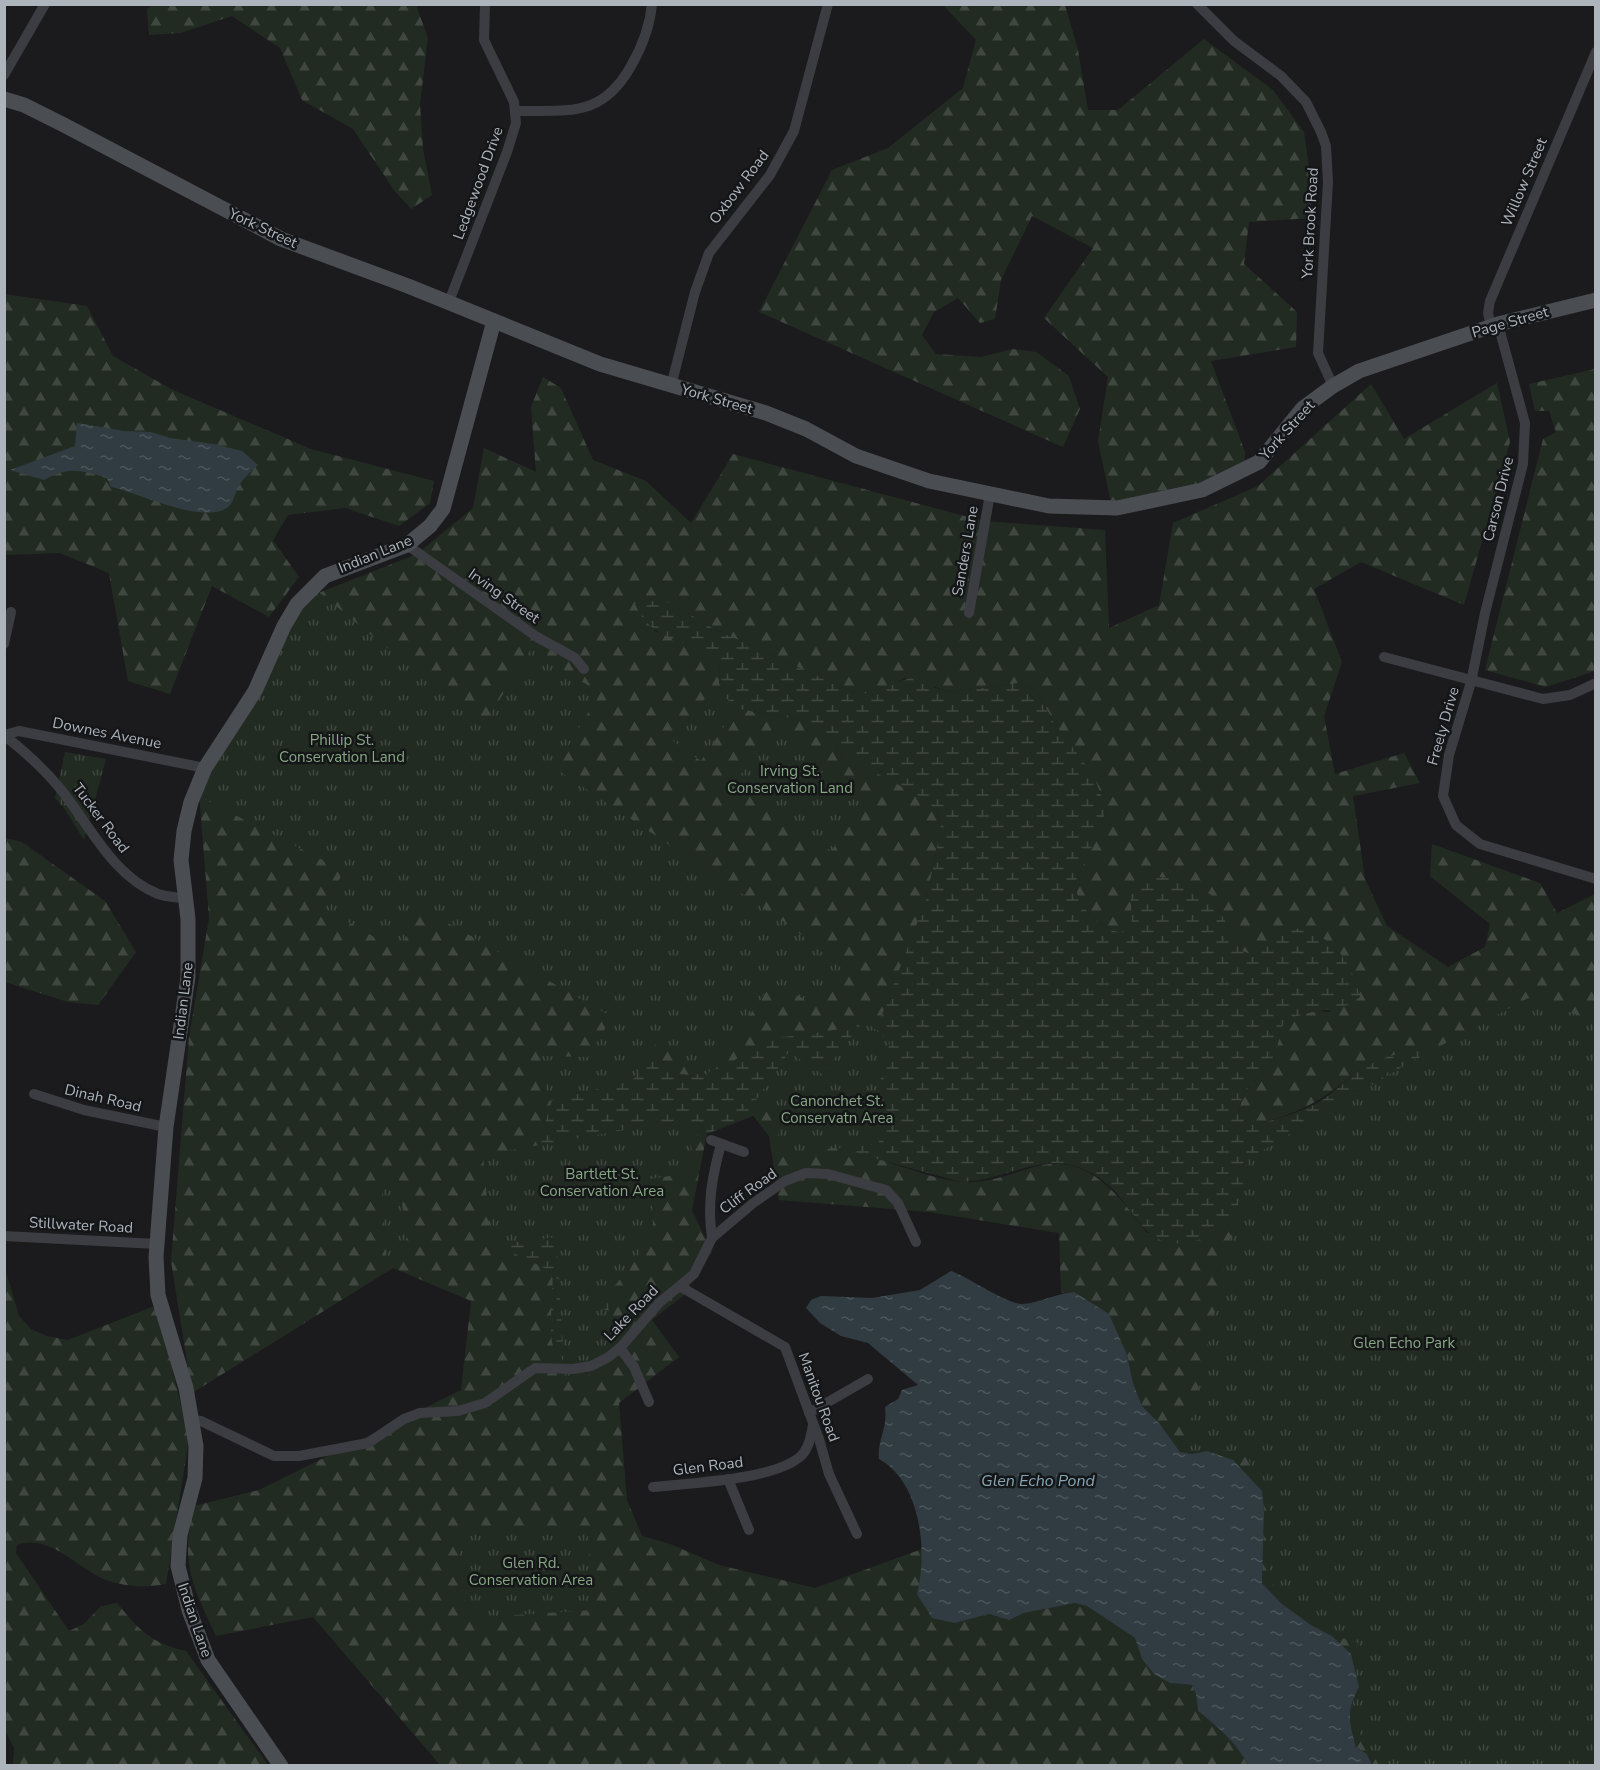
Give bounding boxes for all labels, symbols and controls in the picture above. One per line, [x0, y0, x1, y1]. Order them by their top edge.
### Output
street label: Ledgewood Drive [448, 124, 508, 242]
street label: Willow Street [1496, 134, 1552, 229]
street label: Oxbow Road [705, 146, 773, 228]
street label: York Brook Road [1297, 167, 1323, 280]
street label: York Street [224, 203, 301, 253]
street label: Page Street [1469, 301, 1551, 342]
street label: York Street [678, 379, 756, 419]
street label: York Street [1254, 395, 1320, 465]
street label: Carson Drive [1478, 455, 1518, 543]
street label: Sanders Lane [947, 504, 983, 598]
street label: Indian Lane [335, 530, 415, 578]
street label: Irving Street [464, 564, 544, 628]
street label: Freely Drive [1422, 684, 1464, 768]
street label: Downes Avenue [51, 713, 163, 753]
park label: Phillip St. Conservation Land [279, 730, 405, 767]
park label: Irving St. Conservation Land [727, 761, 853, 798]
street label: Tucker Road [68, 779, 134, 857]
street label: Indian Lane [168, 961, 198, 1041]
street label: Dinah Road [63, 1079, 143, 1117]
park label: Canonchet St. Conservatn Area [781, 1091, 893, 1128]
street label: Cliff Road [715, 1163, 781, 1219]
park label: Bartlett St. Conservation Area [540, 1164, 664, 1201]
street label: Stillwater Road [28, 1212, 134, 1238]
street label: Lake Road [599, 1281, 663, 1345]
park label: Glen Echo Park [1353, 1333, 1455, 1353]
street label: Manitou Road [794, 1350, 844, 1444]
street label: Glen Road [672, 1452, 744, 1480]
water label: Glen Echo Pond [981, 1470, 1096, 1492]
park label: Glen Rd. Conservation Area [469, 1553, 593, 1590]
street label: Indian Lane [173, 1580, 217, 1660]

